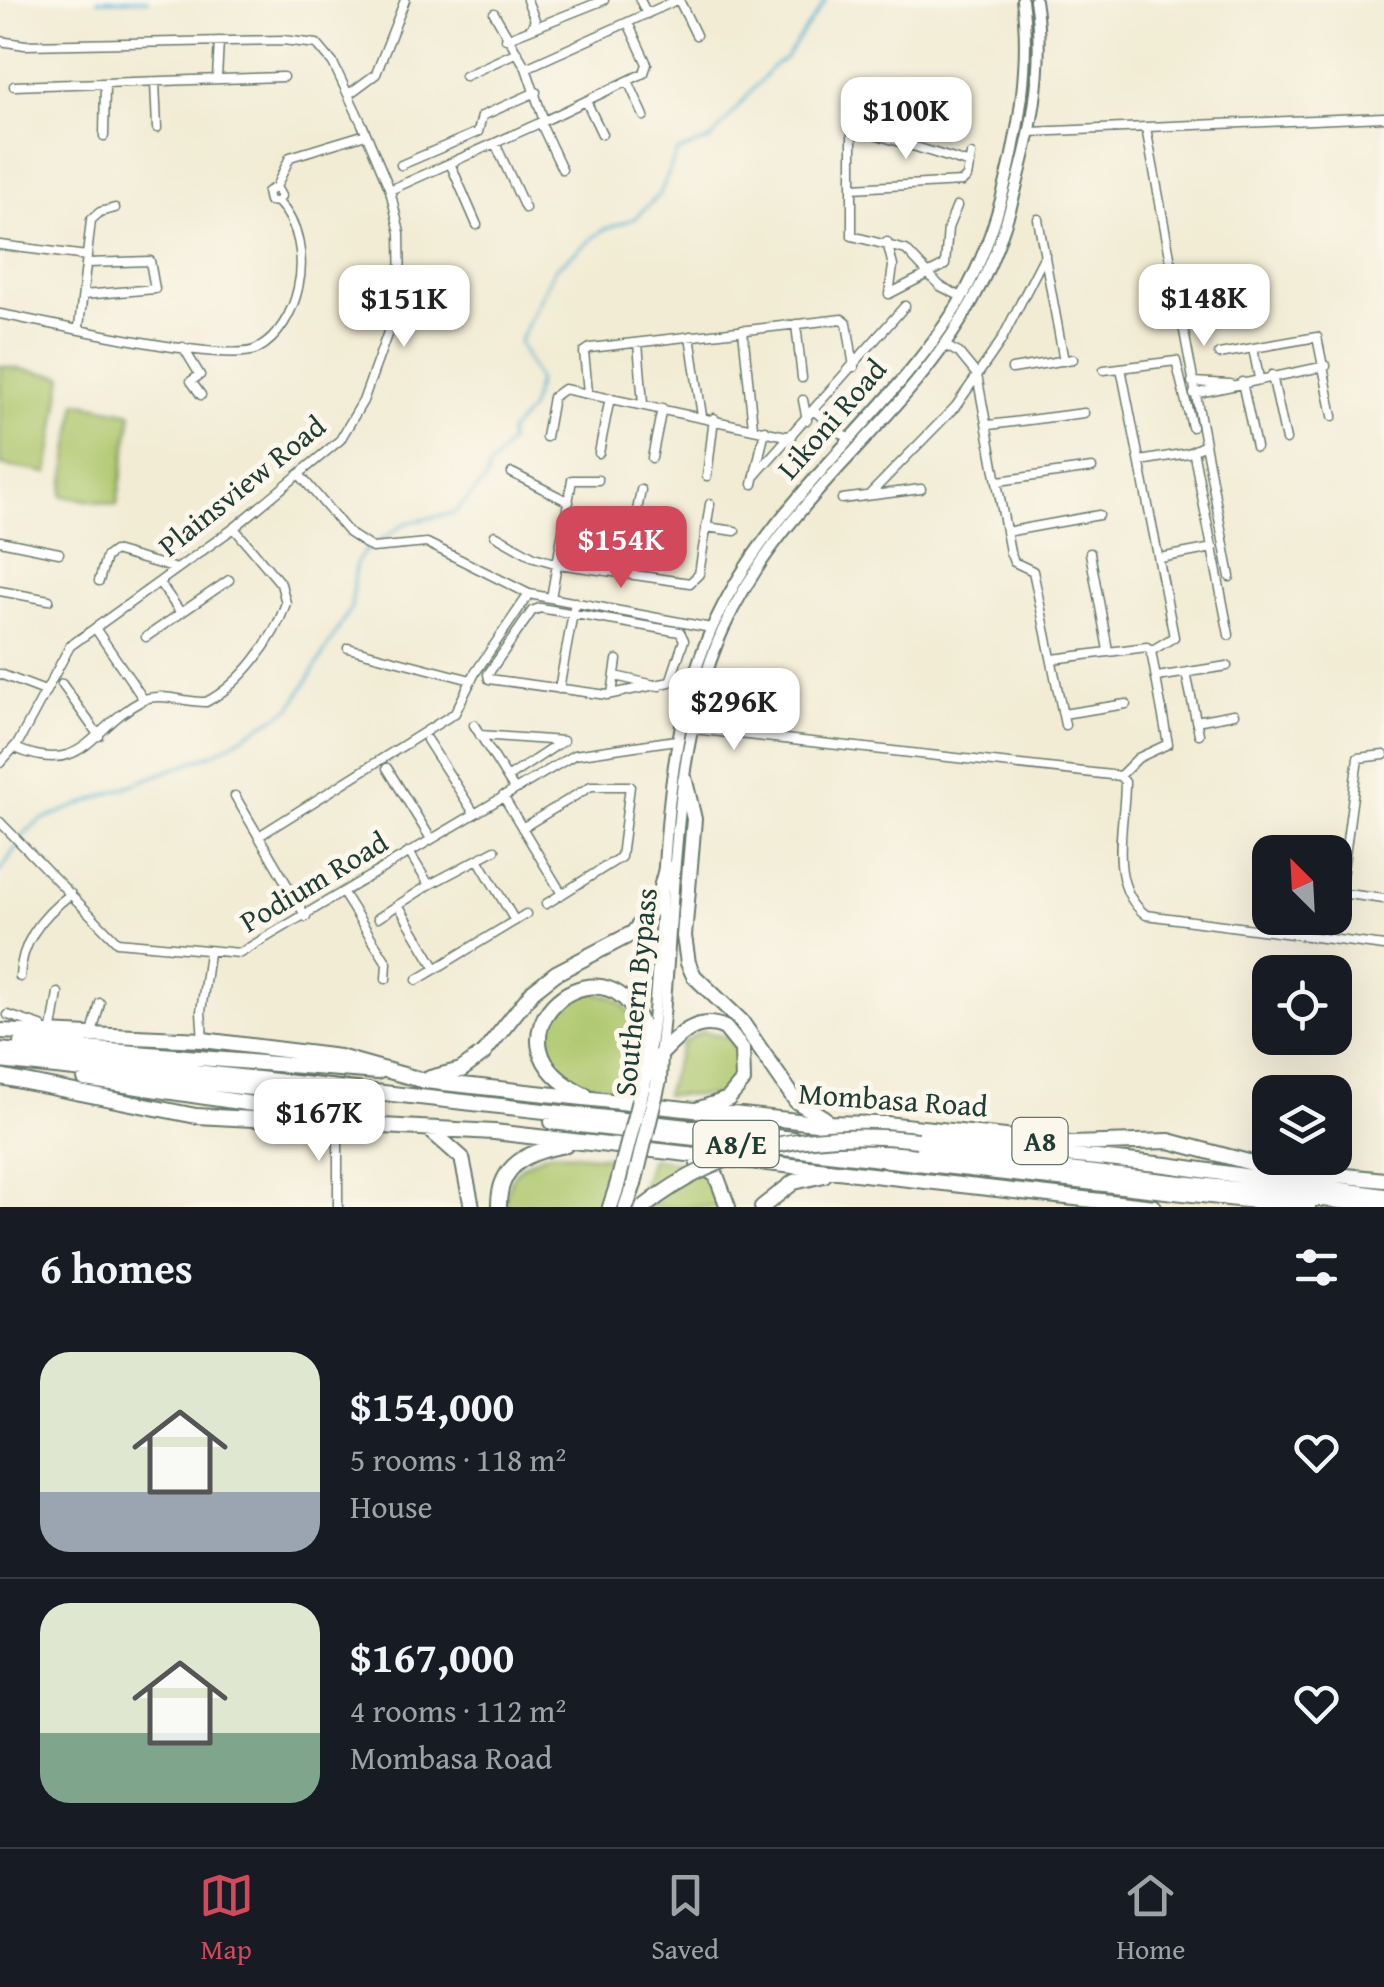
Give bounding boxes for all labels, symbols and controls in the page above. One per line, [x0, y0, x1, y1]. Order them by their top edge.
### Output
pin: $100K [836, 77, 976, 162]
text: $100K [863, 86, 949, 133]
pin: $148K [1134, 264, 1274, 349]
pin: $151K [334, 265, 474, 350]
text: $148K [1161, 273, 1247, 320]
text: $151K [361, 274, 447, 321]
street label: Likoni Road [766, 348, 896, 488]
street label: Plainsview Road [148, 404, 334, 567]
pin: $154K [551, 506, 691, 591]
text: $154K [578, 515, 664, 562]
pin: $296K [664, 668, 804, 753]
text: $296K [691, 677, 777, 724]
street label: Podium Road [231, 820, 396, 943]
north arrow [1252, 835, 1352, 935]
map controls [1252, 835, 1352, 1175]
street label: Southern Bypass [602, 885, 668, 1098]
button: locate [1252, 955, 1352, 1055]
street label: Mombasa Road [797, 1070, 989, 1128]
button: layers [1252, 1075, 1352, 1175]
pin: $167K [249, 1079, 389, 1164]
text: $167K [276, 1088, 362, 1135]
road number: A8 [1012, 1118, 1068, 1164]
road number: A8/E [694, 1121, 778, 1167]
text: 6 homes [40, 1237, 193, 1298]
icon: filters [1289, 1240, 1344, 1295]
text: $154,000 [350, 1375, 514, 1436]
icon: home [120, 1392, 240, 1512]
icon: heart [1289, 1425, 1344, 1480]
text: 5 rooms · 118 m² [350, 1436, 566, 1483]
text: House [350, 1483, 433, 1530]
text: $167,000 [350, 1626, 514, 1687]
icon: home [120, 1643, 240, 1763]
icon: heart [1289, 1676, 1344, 1731]
text: 4 rooms · 112 m² [350, 1687, 566, 1734]
text: Mombasa Road [350, 1734, 552, 1781]
tab: Map [199, 1868, 254, 1969]
tab: Saved [651, 1868, 719, 1969]
tab: Home [1116, 1868, 1185, 1969]

